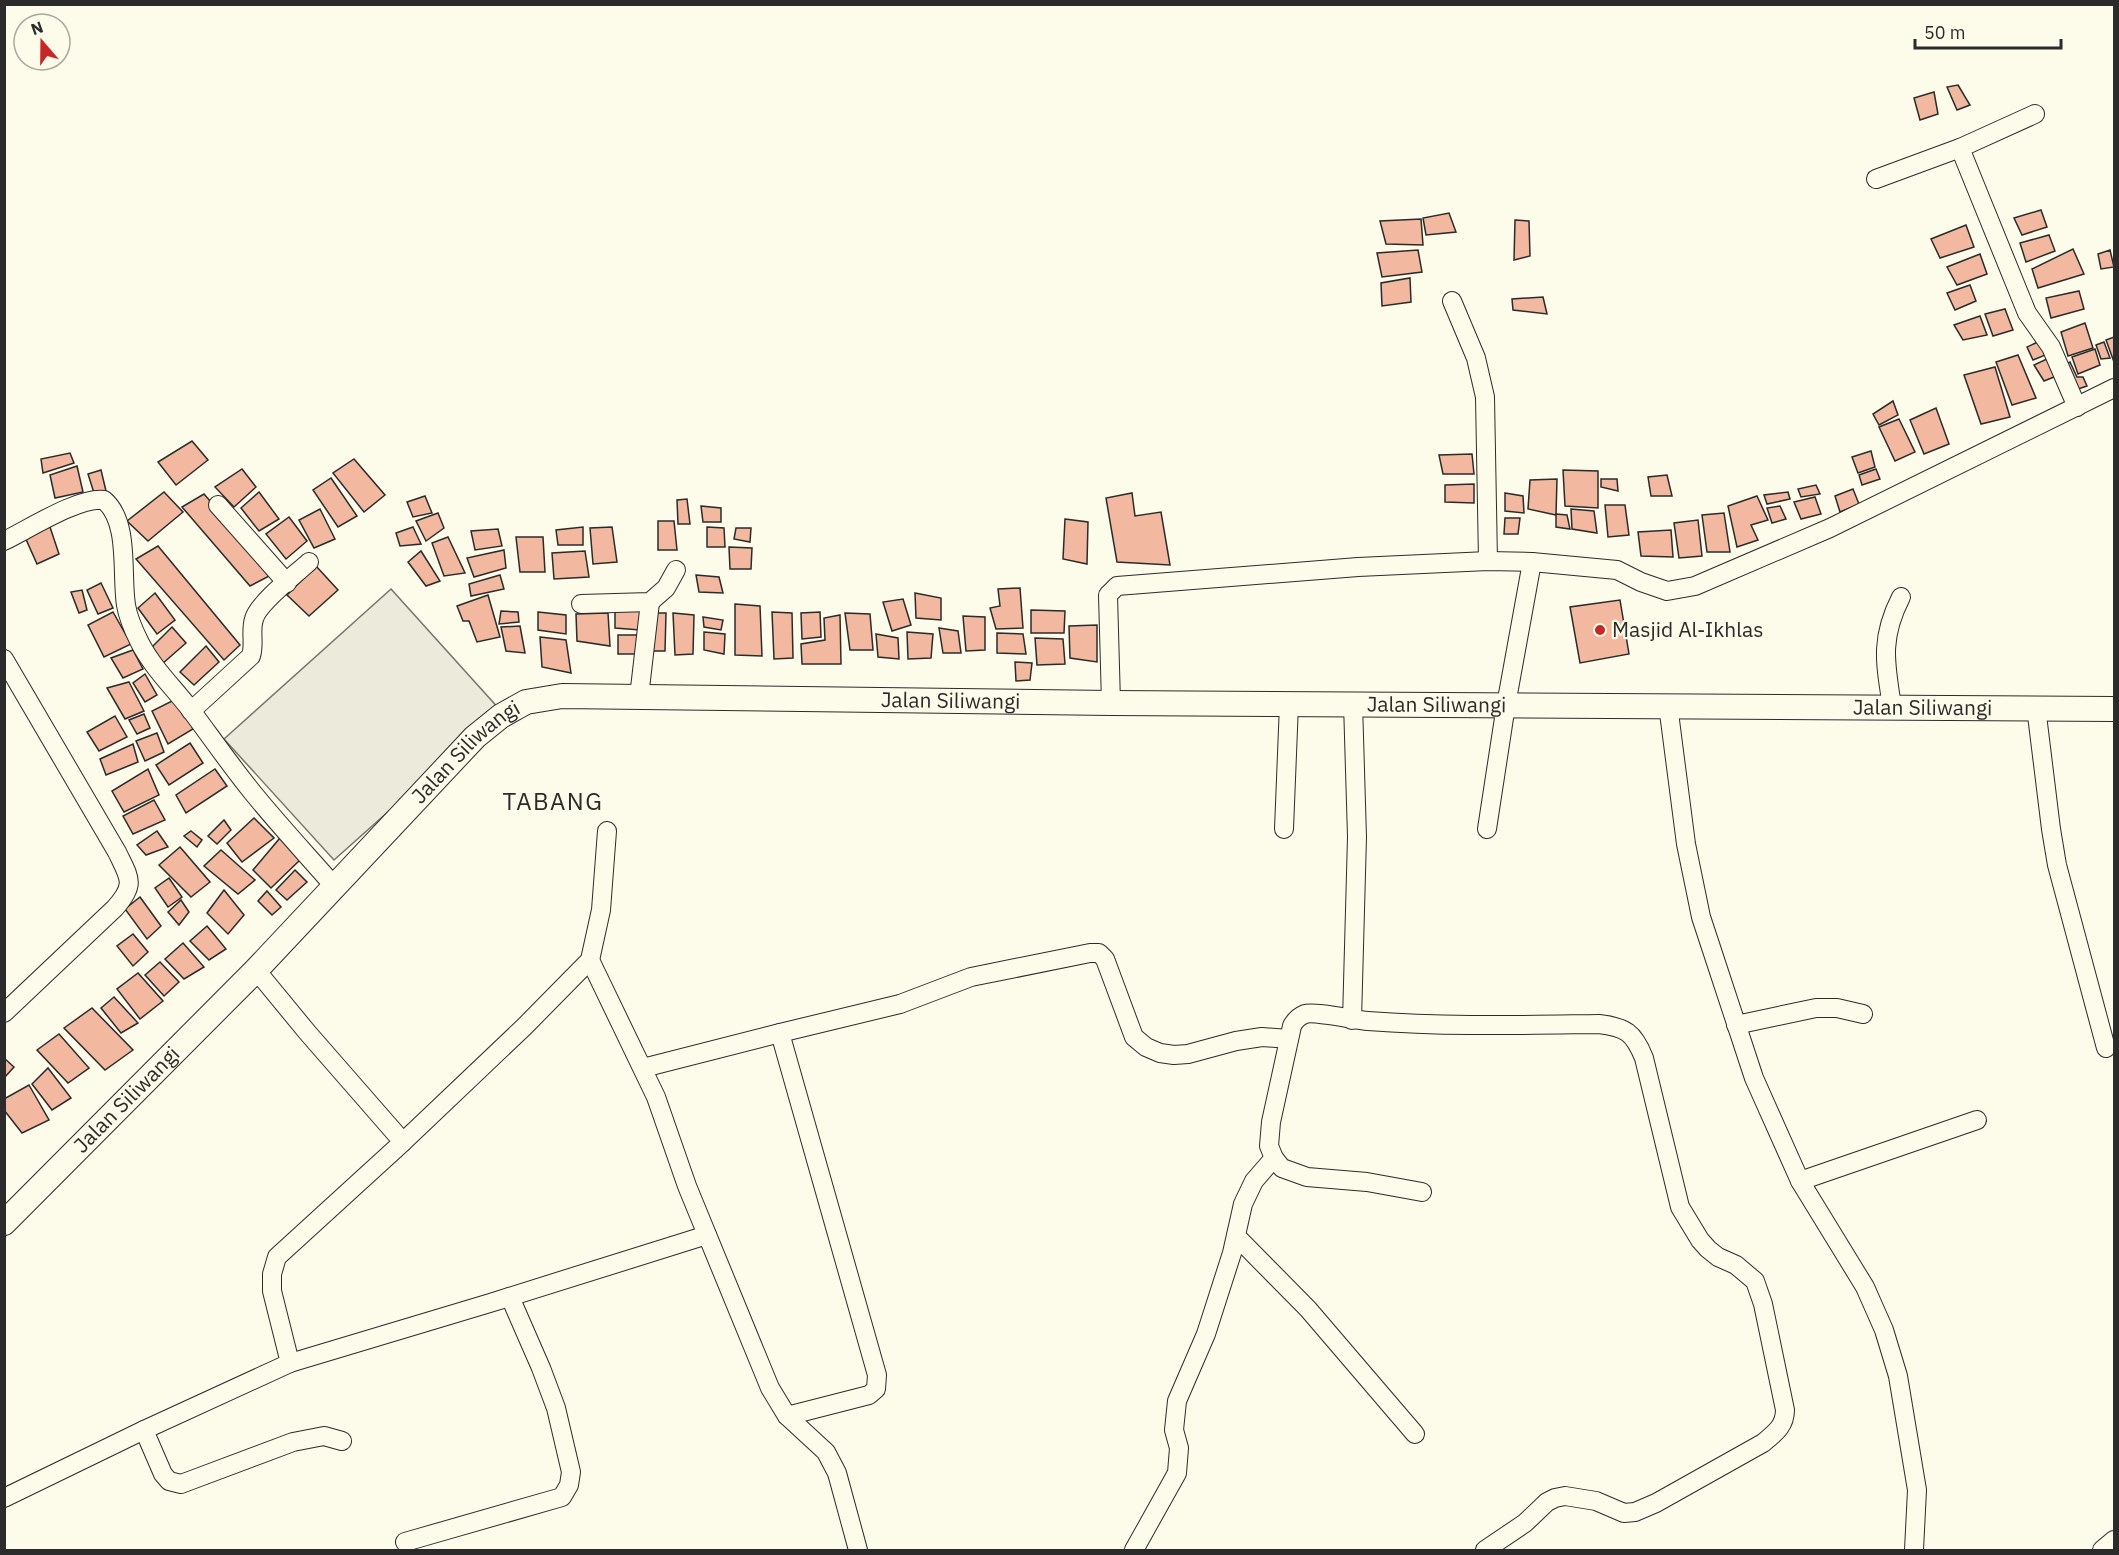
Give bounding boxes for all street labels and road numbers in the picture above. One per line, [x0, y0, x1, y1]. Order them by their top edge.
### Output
street label: Jalan Siliwangi [881, 685, 1021, 715]
street label: Jalan Siliwangi [1367, 690, 1506, 718]
street label: Jalan Siliwangi [1853, 692, 1992, 721]
street label: Jalan Siliwangi [405, 693, 524, 809]
street label: Jalan Siliwangi [67, 1040, 185, 1158]

